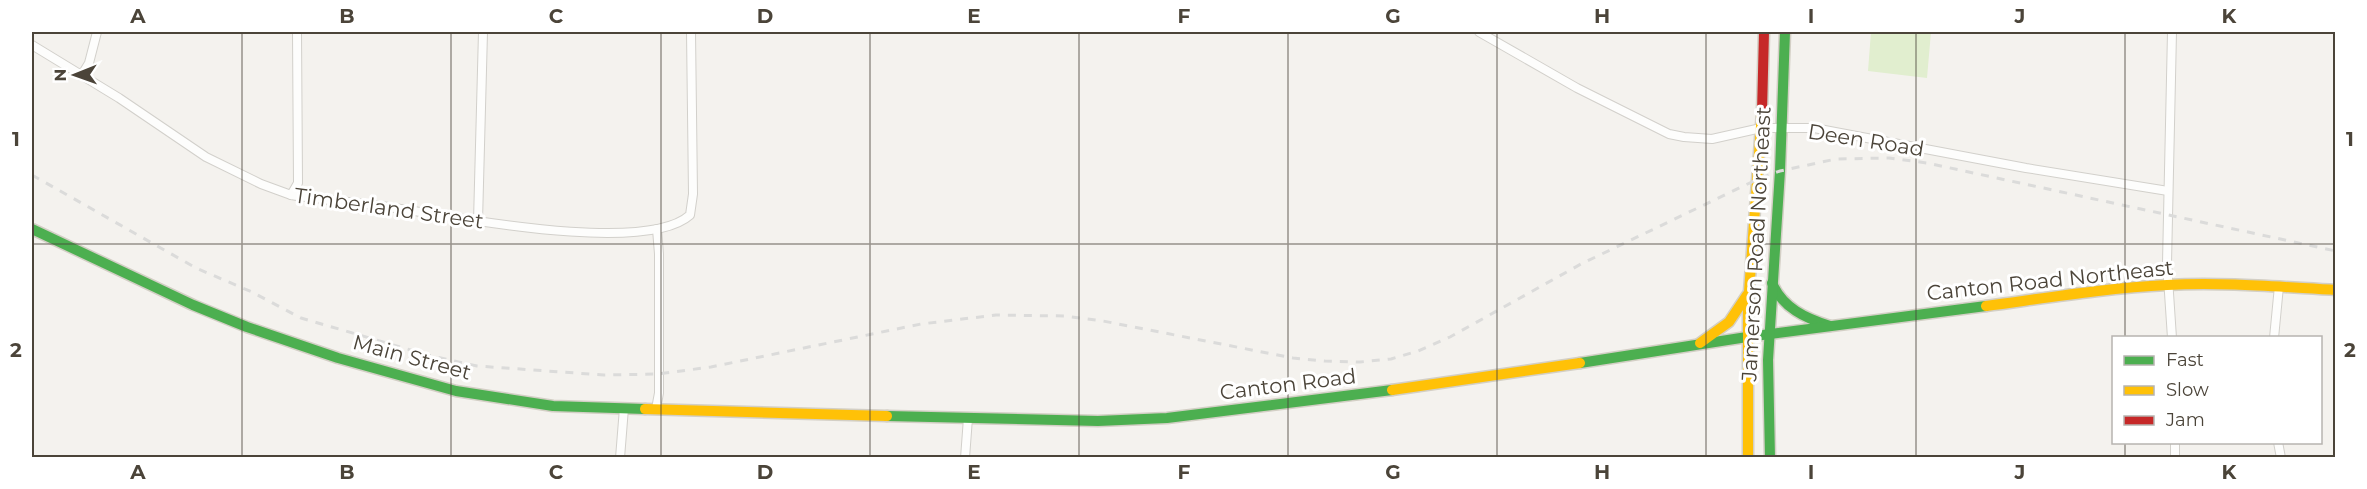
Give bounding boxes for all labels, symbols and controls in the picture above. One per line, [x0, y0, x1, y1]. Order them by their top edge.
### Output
text: A [129, 4, 146, 28]
text: B [339, 4, 355, 28]
text: C [549, 4, 564, 28]
text: D [757, 4, 773, 28]
text: E [967, 4, 981, 28]
text: F [1178, 4, 1191, 28]
text: G [1385, 4, 1401, 28]
text: H [1594, 4, 1610, 28]
text: I [1808, 4, 1814, 28]
text: J [2014, 4, 2025, 28]
text: K [2222, 4, 2238, 28]
north arrow [45, 45, 105, 105]
text: N [51, 69, 70, 82]
street label: Jamerson Road Northeast [1736, 106, 1776, 383]
street label: Deen Road [1806, 118, 1926, 162]
text: 1 [12, 127, 20, 151]
text: 1 [2346, 127, 2354, 151]
street label: Timberland Street [293, 182, 485, 234]
street label: Canton Road Northeast [1925, 255, 2175, 305]
street label: Main Street [350, 329, 474, 385]
legend [2112, 336, 2322, 444]
text: 2 [10, 338, 22, 362]
text: 2 [2344, 338, 2356, 362]
text: Fast [2166, 349, 2204, 371]
street label: Canton Road [1218, 363, 1358, 405]
text: Slow [2166, 379, 2209, 401]
text: Jam [2165, 409, 2205, 431]
text: A [129, 460, 146, 484]
text: B [339, 460, 355, 484]
text: C [549, 460, 564, 484]
text: D [757, 460, 773, 484]
text: E [967, 460, 981, 484]
text: F [1178, 460, 1191, 484]
text: G [1385, 460, 1401, 484]
text: H [1594, 460, 1610, 484]
text: I [1808, 460, 1814, 484]
text: J [2014, 460, 2025, 484]
text: K [2222, 460, 2238, 484]

